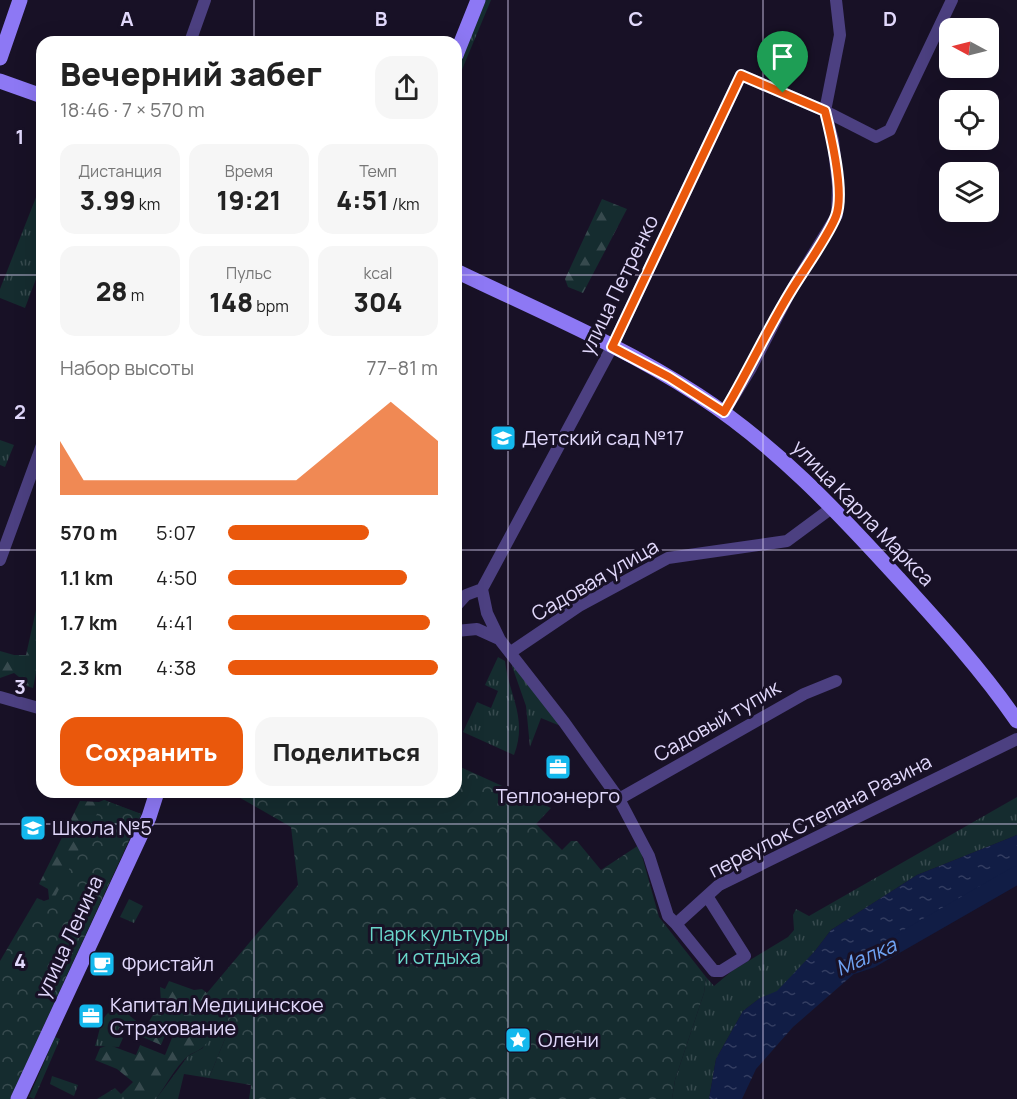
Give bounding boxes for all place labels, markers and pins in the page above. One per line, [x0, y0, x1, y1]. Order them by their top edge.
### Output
pin [757, 31, 808, 93]
school or university icon: Детский сад №17 [488, 423, 518, 453]
place label: Детский сад №17 [522, 424, 684, 451]
office icon: Теплоэнерго [543, 752, 573, 782]
place label: Теплоэнерго [496, 782, 620, 809]
school or university icon: Школа №5 [18, 813, 48, 843]
place label: Школа №5 [52, 814, 152, 841]
cafe icon: Фристайл [87, 949, 117, 979]
place label: Фристайл [122, 950, 214, 977]
place label: Капитал Медицинское Страхование [110, 991, 324, 1041]
office icon: Капитал Медицинское Страхование [76, 1001, 106, 1031]
place icon: Олени [503, 1025, 533, 1055]
place label: Олени [538, 1026, 599, 1053]

